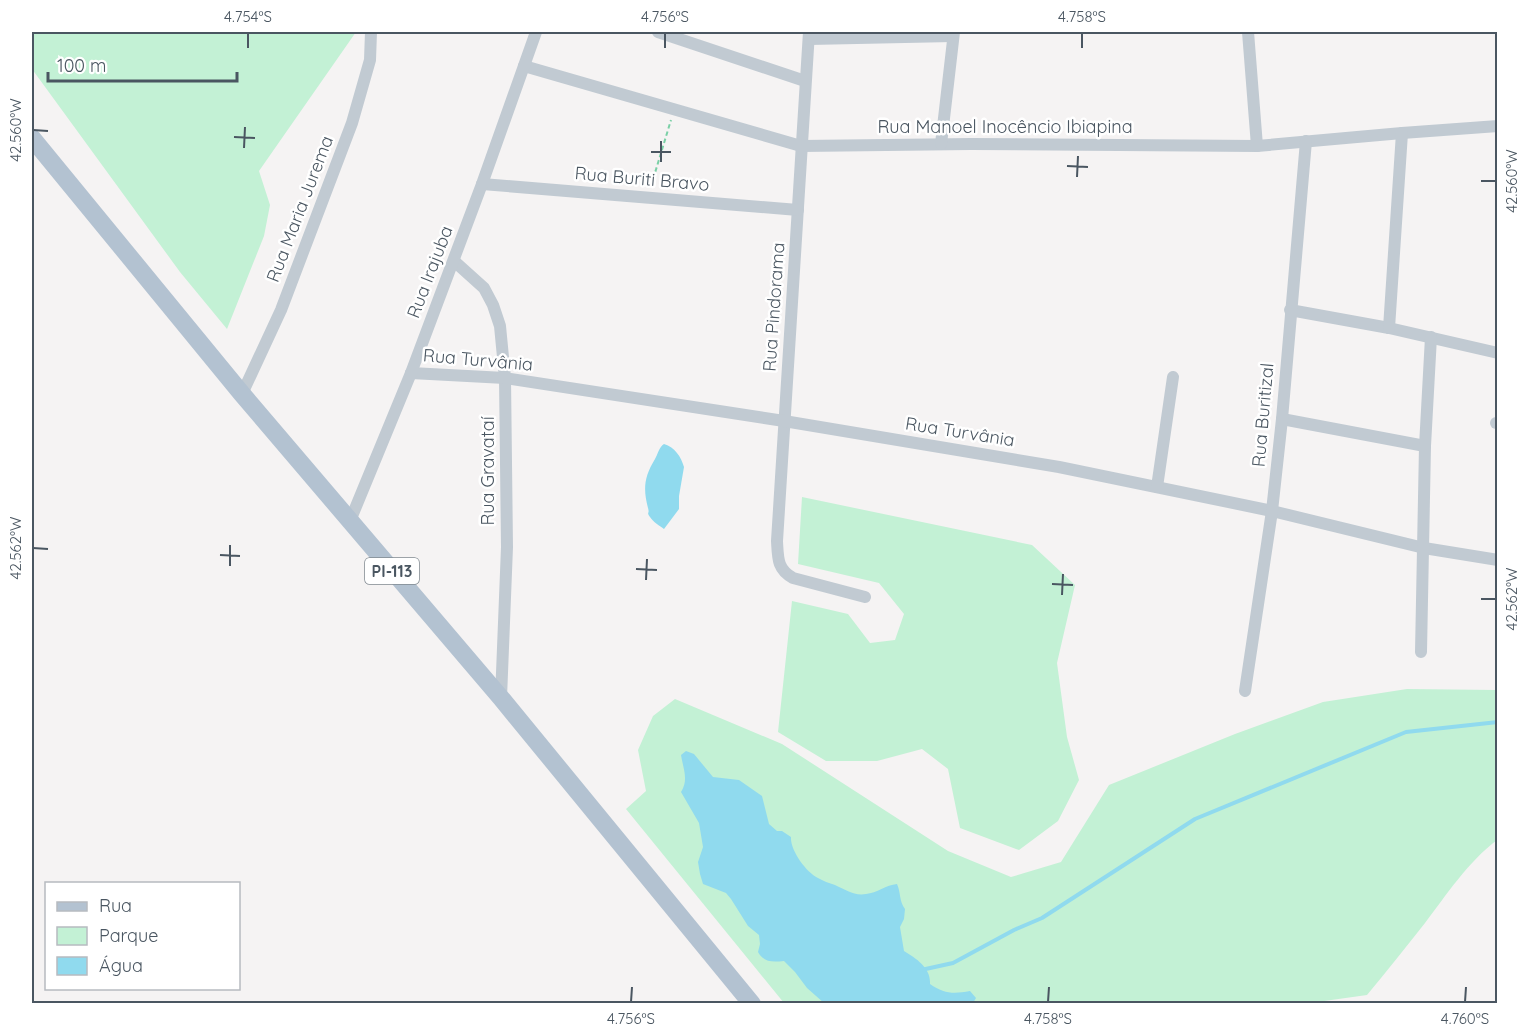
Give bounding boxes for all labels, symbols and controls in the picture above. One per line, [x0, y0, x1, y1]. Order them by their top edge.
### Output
text: 4.754°S [224, 7, 272, 26]
text: 4.756°S [641, 7, 689, 26]
text: 4.758°S [1058, 7, 1106, 26]
scale bar [48, 45, 237, 83]
text: 100 m [57, 54, 106, 77]
text: 42.560°W [6, 98, 25, 162]
street label: Rua Manoel Inocêncio Ibiapina [877, 115, 1133, 138]
street label: Rua Maria Jurema [261, 132, 338, 285]
text: 42.560°W [1502, 149, 1521, 213]
street label: Rua Buriti Bravo [574, 161, 710, 196]
street label: Rua Irajuba [401, 222, 458, 321]
street label: Rua Pindorama [758, 241, 789, 372]
street label: Rua Turvânia [422, 343, 534, 376]
street label: Rua Buritizal [1246, 362, 1279, 468]
street label: Rua Turvânia [904, 412, 1016, 451]
street label: Rua Gravataí [476, 416, 499, 526]
text: 42.562°W [6, 516, 25, 579]
road number: PI-113 [365, 558, 419, 584]
text: 42.562°W [1502, 567, 1521, 630]
legend [45, 882, 240, 990]
text: Rua [99, 894, 132, 917]
text: Parque [99, 924, 158, 947]
text: Água [99, 954, 143, 977]
text: 4.756°S [607, 1009, 655, 1028]
text: 4.758°S [1024, 1009, 1072, 1028]
text: 4.760°S [1441, 1009, 1489, 1028]

